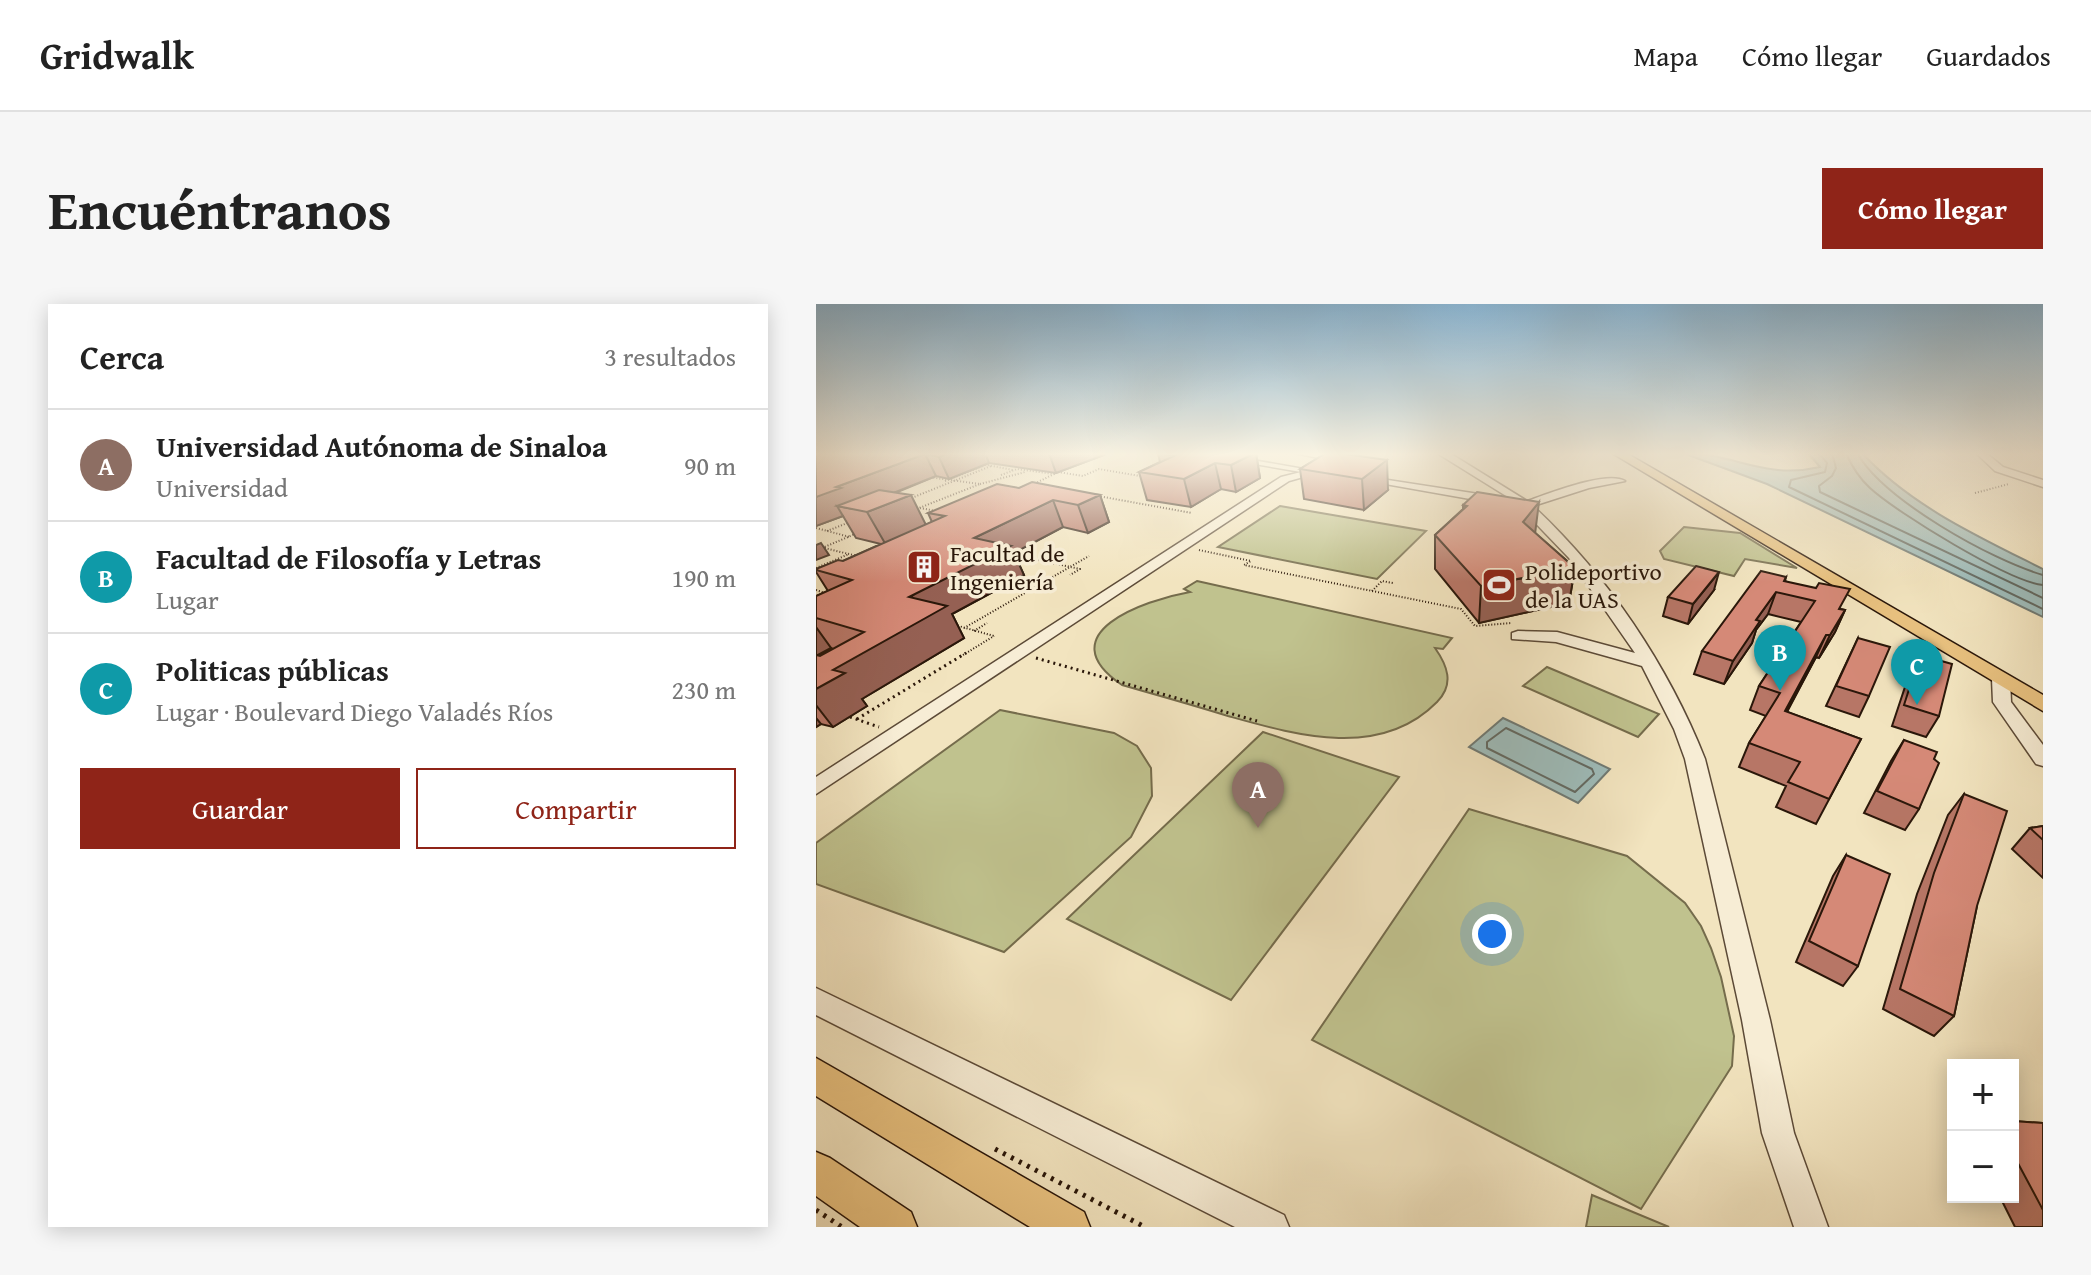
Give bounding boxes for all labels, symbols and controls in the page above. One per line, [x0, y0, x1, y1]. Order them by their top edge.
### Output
text: Gridwalk [40, 27, 194, 83]
text: Mapa [1633, 35, 1698, 76]
text: Cómo llegar [1742, 35, 1882, 76]
text: Guardados [1926, 35, 2051, 76]
text: Encuéntranos [48, 167, 392, 250]
button: Cómo llegar [1822, 168, 2043, 249]
text: Cerca [80, 332, 164, 381]
text: 3 resultados [605, 337, 736, 376]
text: Universidad Autónoma de Sinaloa [156, 424, 607, 468]
text: A [98, 446, 114, 485]
text: 90 m [684, 446, 736, 485]
text: Universidad [156, 468, 288, 507]
text: Facultad de Filosofía y Letras [156, 536, 541, 580]
place label: Facultad de Ingeniería [950, 536, 1064, 599]
building icon: Facultad de Ingeniería [905, 548, 943, 586]
place label: Polideportivo de la UAS [1525, 554, 1662, 617]
text: B [98, 558, 114, 597]
text: 190 m [671, 558, 736, 597]
sports icon: Polideportivo de la UAS [1480, 566, 1518, 604]
text: Lugar [156, 580, 219, 619]
pin: B [1754, 625, 1806, 691]
pin: C [1891, 639, 1943, 705]
text: Politicas públicas [156, 648, 389, 692]
text: C [99, 670, 113, 709]
text: 230 m [671, 670, 736, 709]
text: Lugar · Boulevard Diego Valadés Ríos [156, 692, 553, 731]
pin: A [1232, 762, 1284, 828]
button: Guardar [80, 768, 400, 849]
button: Compartir [416, 768, 736, 849]
your location [1472, 914, 1512, 954]
map controls [1947, 1059, 2019, 1203]
button: + [1947, 1059, 2019, 1131]
button: − [1947, 1131, 2019, 1203]

